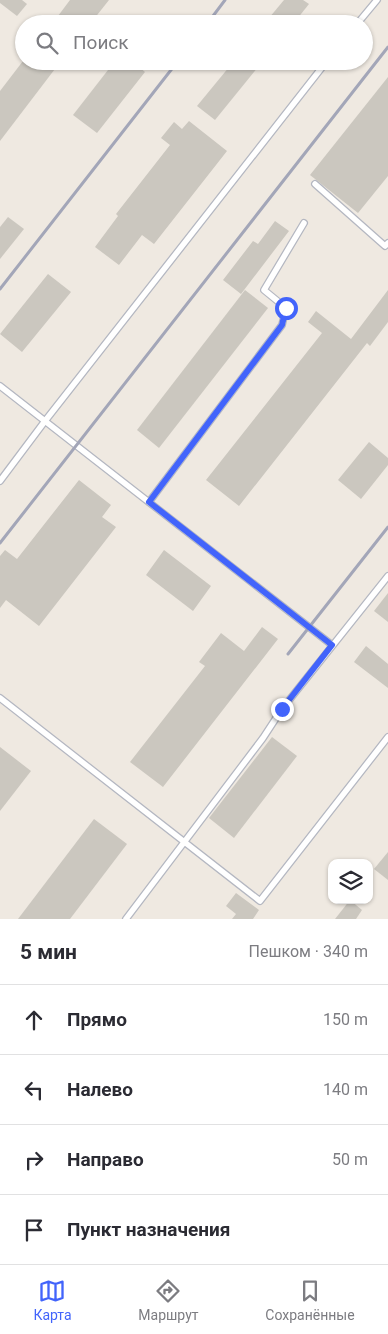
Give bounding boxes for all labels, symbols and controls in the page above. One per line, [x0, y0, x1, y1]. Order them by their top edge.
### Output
search box [15, 15, 373, 70]
icon: search [33, 29, 61, 57]
text: Поиск [73, 31, 129, 54]
route start [275, 297, 298, 320]
route end [271, 698, 294, 721]
map controls [328, 859, 373, 904]
button: layers [328, 859, 373, 904]
text: 5 мин [20, 940, 77, 964]
text: Пешком · 340 m [249, 942, 368, 961]
icon: ahead [20, 1006, 48, 1034]
text: Прямо [67, 1008, 127, 1031]
text: 150 m [323, 1010, 368, 1029]
icon: left [20, 1076, 48, 1104]
text: Налево [67, 1078, 133, 1101]
text: 140 m [323, 1080, 368, 1099]
icon: right [20, 1146, 48, 1174]
text: Направо [67, 1148, 144, 1171]
text: 50 m [332, 1150, 368, 1169]
icon: arrive [20, 1216, 48, 1244]
text: Пункт назначения [67, 1218, 230, 1241]
tab: Карта [33, 1277, 72, 1323]
tab: Маршрут [138, 1277, 199, 1323]
tab: Сохранённые [265, 1277, 355, 1323]

